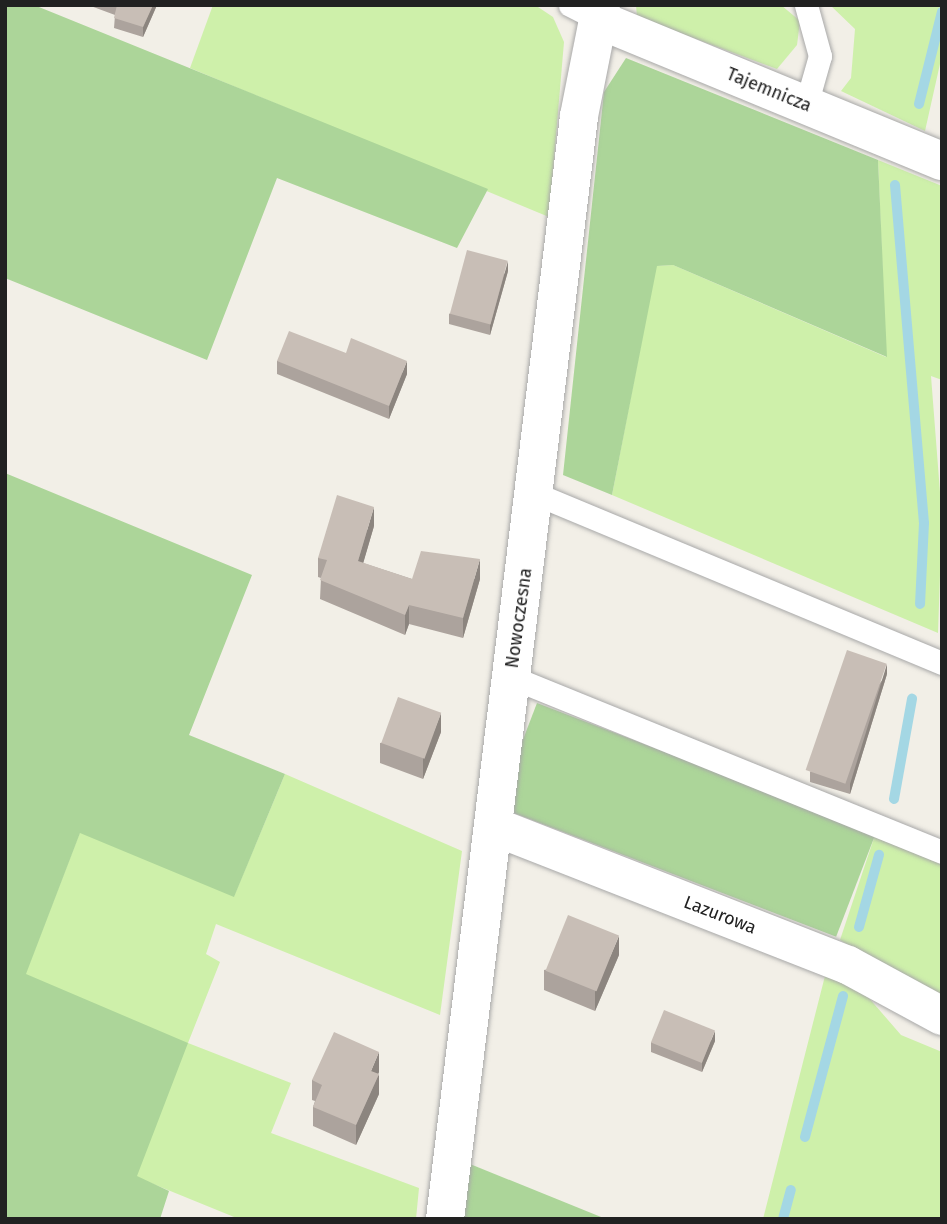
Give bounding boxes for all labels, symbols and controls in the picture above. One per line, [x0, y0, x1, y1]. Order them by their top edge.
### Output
street label: Tajemnicza [723, 63, 815, 117]
street label: Nowoczesna [501, 566, 537, 670]
street label: Lazurowa [681, 891, 759, 939]

